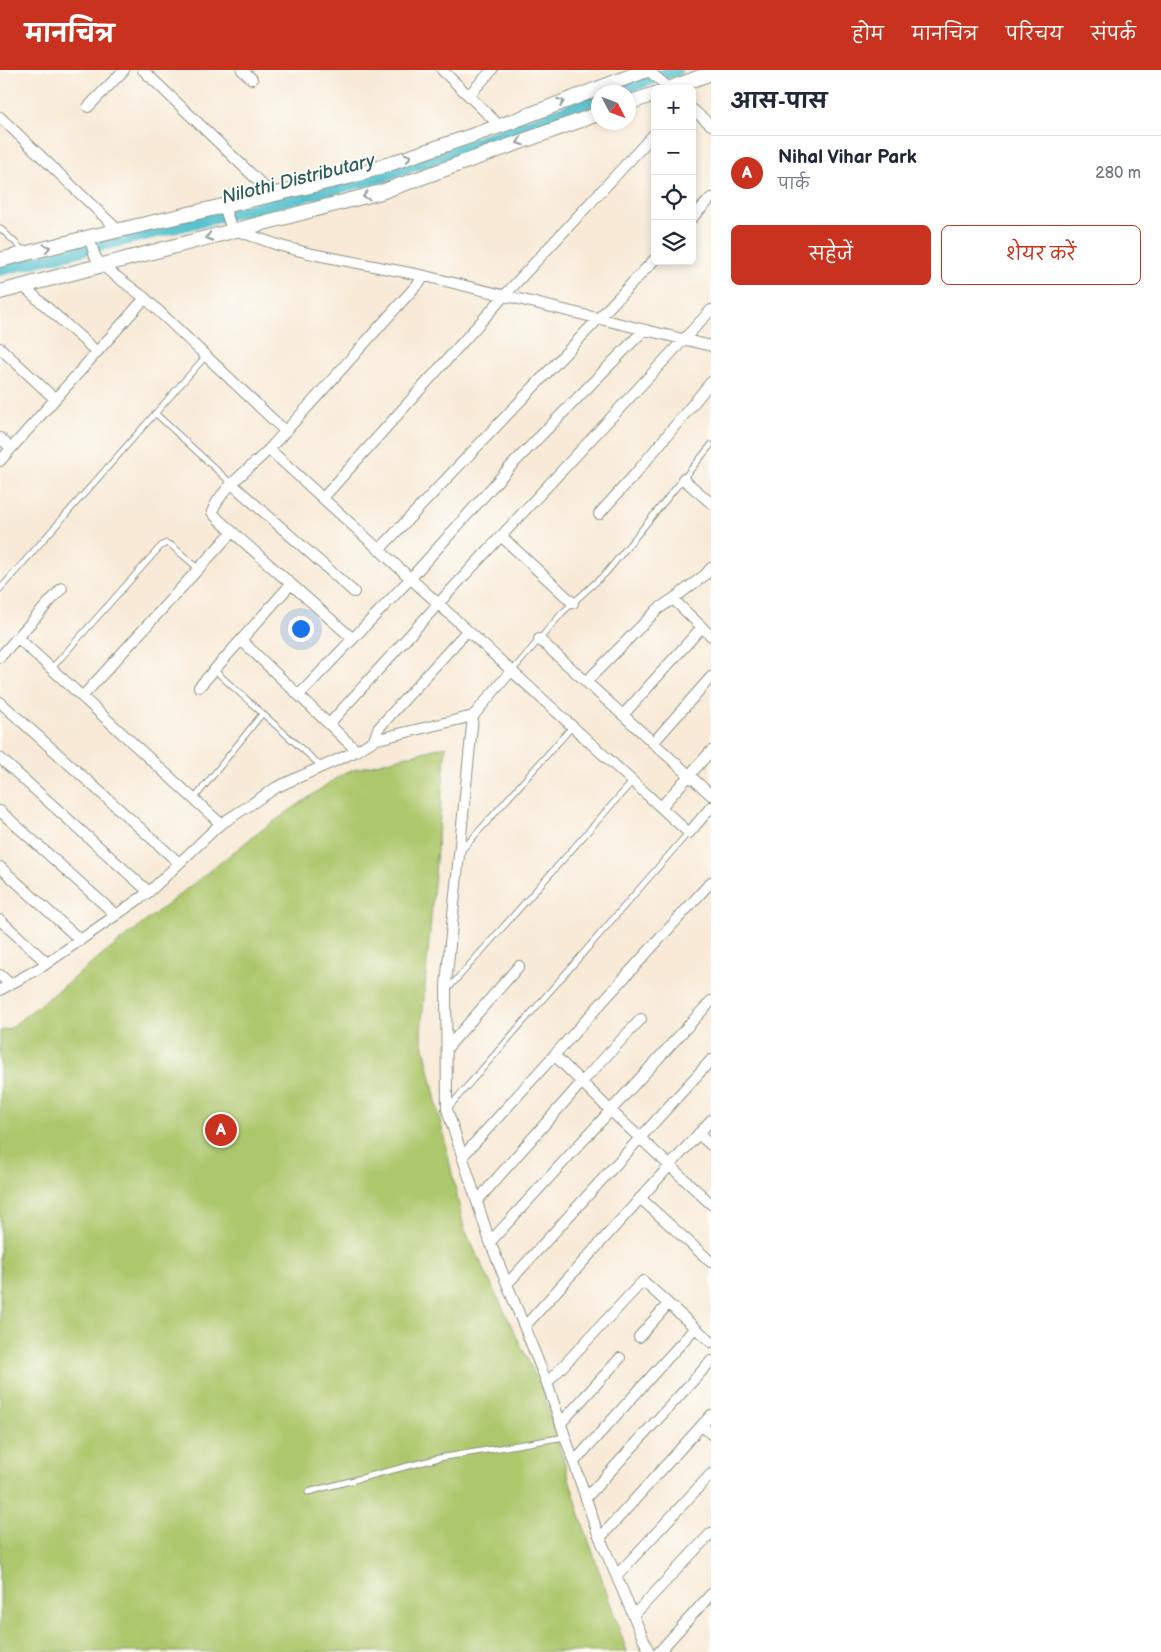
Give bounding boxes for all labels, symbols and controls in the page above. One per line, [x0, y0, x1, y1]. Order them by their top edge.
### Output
text: मानचित्र [25, 20, 114, 49]
text: होम [852, 24, 884, 45]
text: मानचित्र [912, 24, 978, 45]
text: परिचय [1006, 24, 1063, 45]
text: संपर्क [1091, 24, 1136, 45]
north arrow [591, 85, 636, 130]
map controls [651, 85, 696, 265]
button: + [651, 85, 696, 130]
text: आस-पास [731, 89, 827, 114]
one-way arrow [556, 98, 565, 109]
button: − [651, 130, 696, 175]
one-way arrow [516, 136, 524, 146]
text: Nihal Vihar Park [778, 146, 917, 169]
water label: Nilothi Distributary [219, 149, 378, 210]
one-way arrow [404, 153, 412, 163]
text: A [742, 164, 752, 183]
text: 280 m [1095, 164, 1141, 183]
button: locate [651, 175, 696, 220]
text: पार्क [778, 175, 809, 194]
one-way arrow [362, 190, 371, 201]
button: layers [651, 220, 696, 265]
button: सहेजें [731, 225, 931, 285]
button: शेयर करें [941, 225, 1141, 285]
one-way arrow [206, 231, 214, 241]
one-way arrow [43, 243, 52, 254]
your location [288, 616, 314, 642]
pin: A [205, 1111, 237, 1149]

